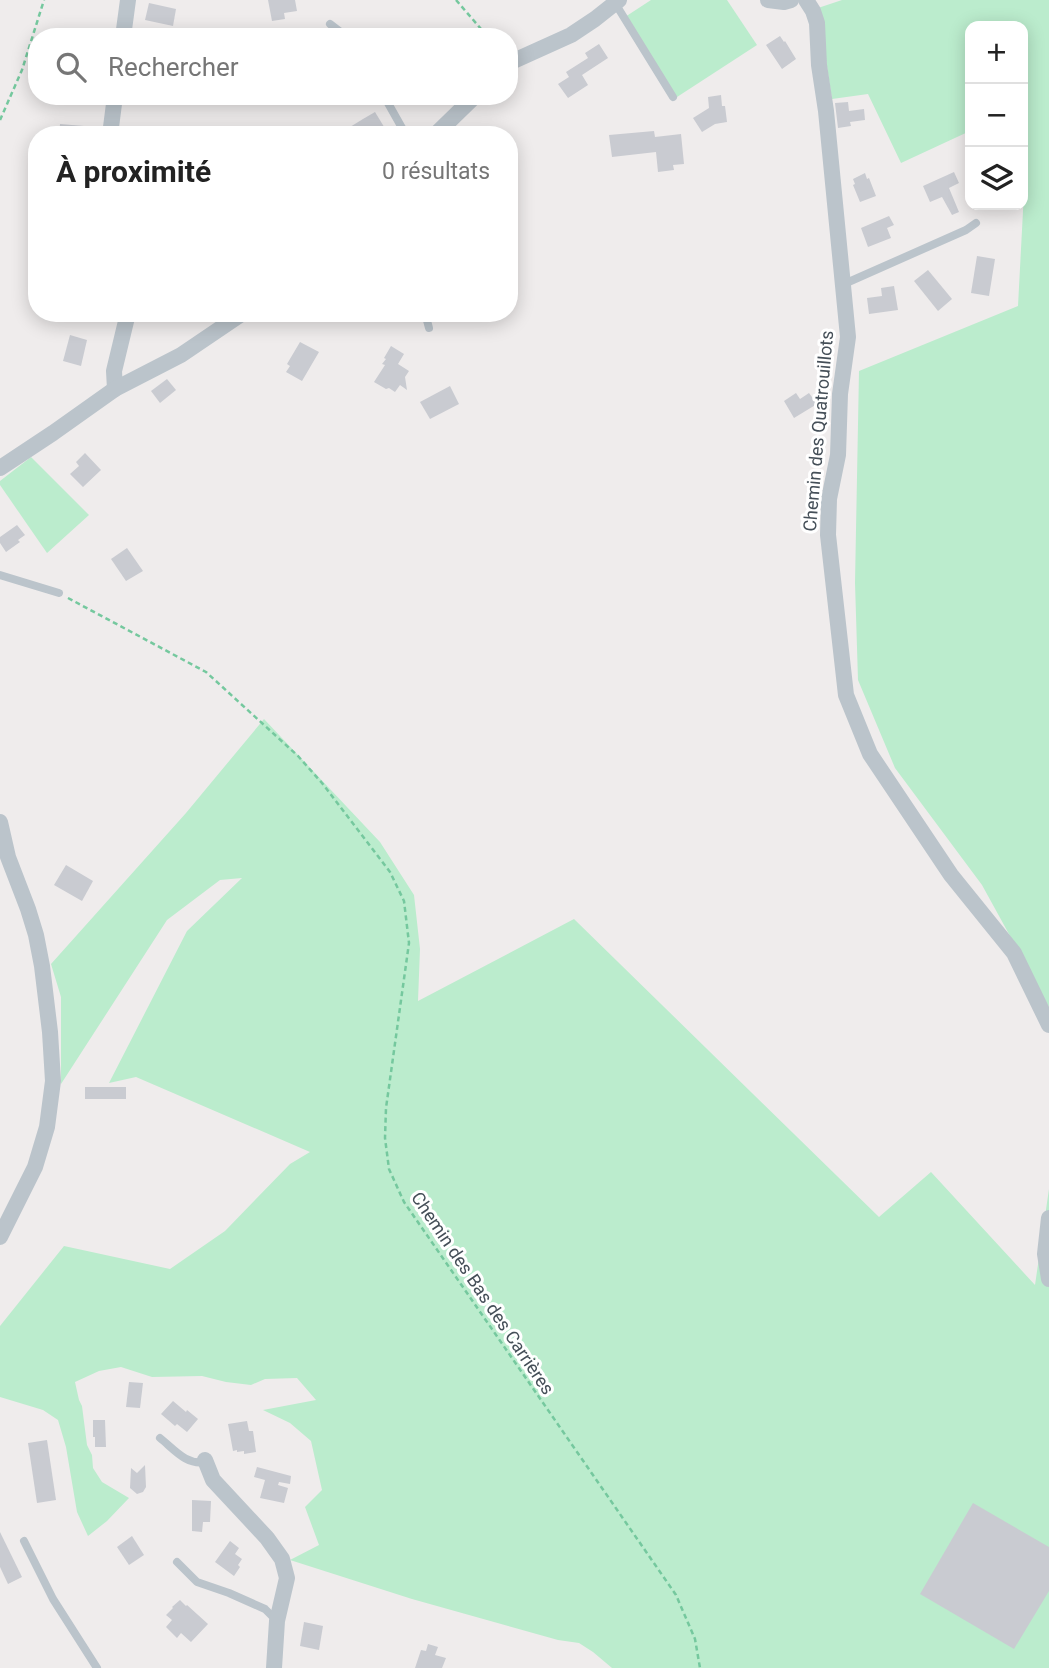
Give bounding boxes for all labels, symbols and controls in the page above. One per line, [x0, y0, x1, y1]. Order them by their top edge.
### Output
map controls [965, 21, 1028, 210]
button: + [965, 21, 1028, 84]
search box [28, 28, 518, 105]
icon: search [52, 48, 90, 86]
text: Rechercher [108, 52, 239, 82]
button: − [965, 84, 1028, 147]
button: layers [965, 147, 1028, 210]
text: À proximité [56, 154, 211, 189]
text: 0 résultats [382, 158, 490, 185]
street label: Chemin des Quatrouillots [799, 330, 837, 532]
street label: Chemin des Bas des Carrières [407, 1188, 559, 1398]

